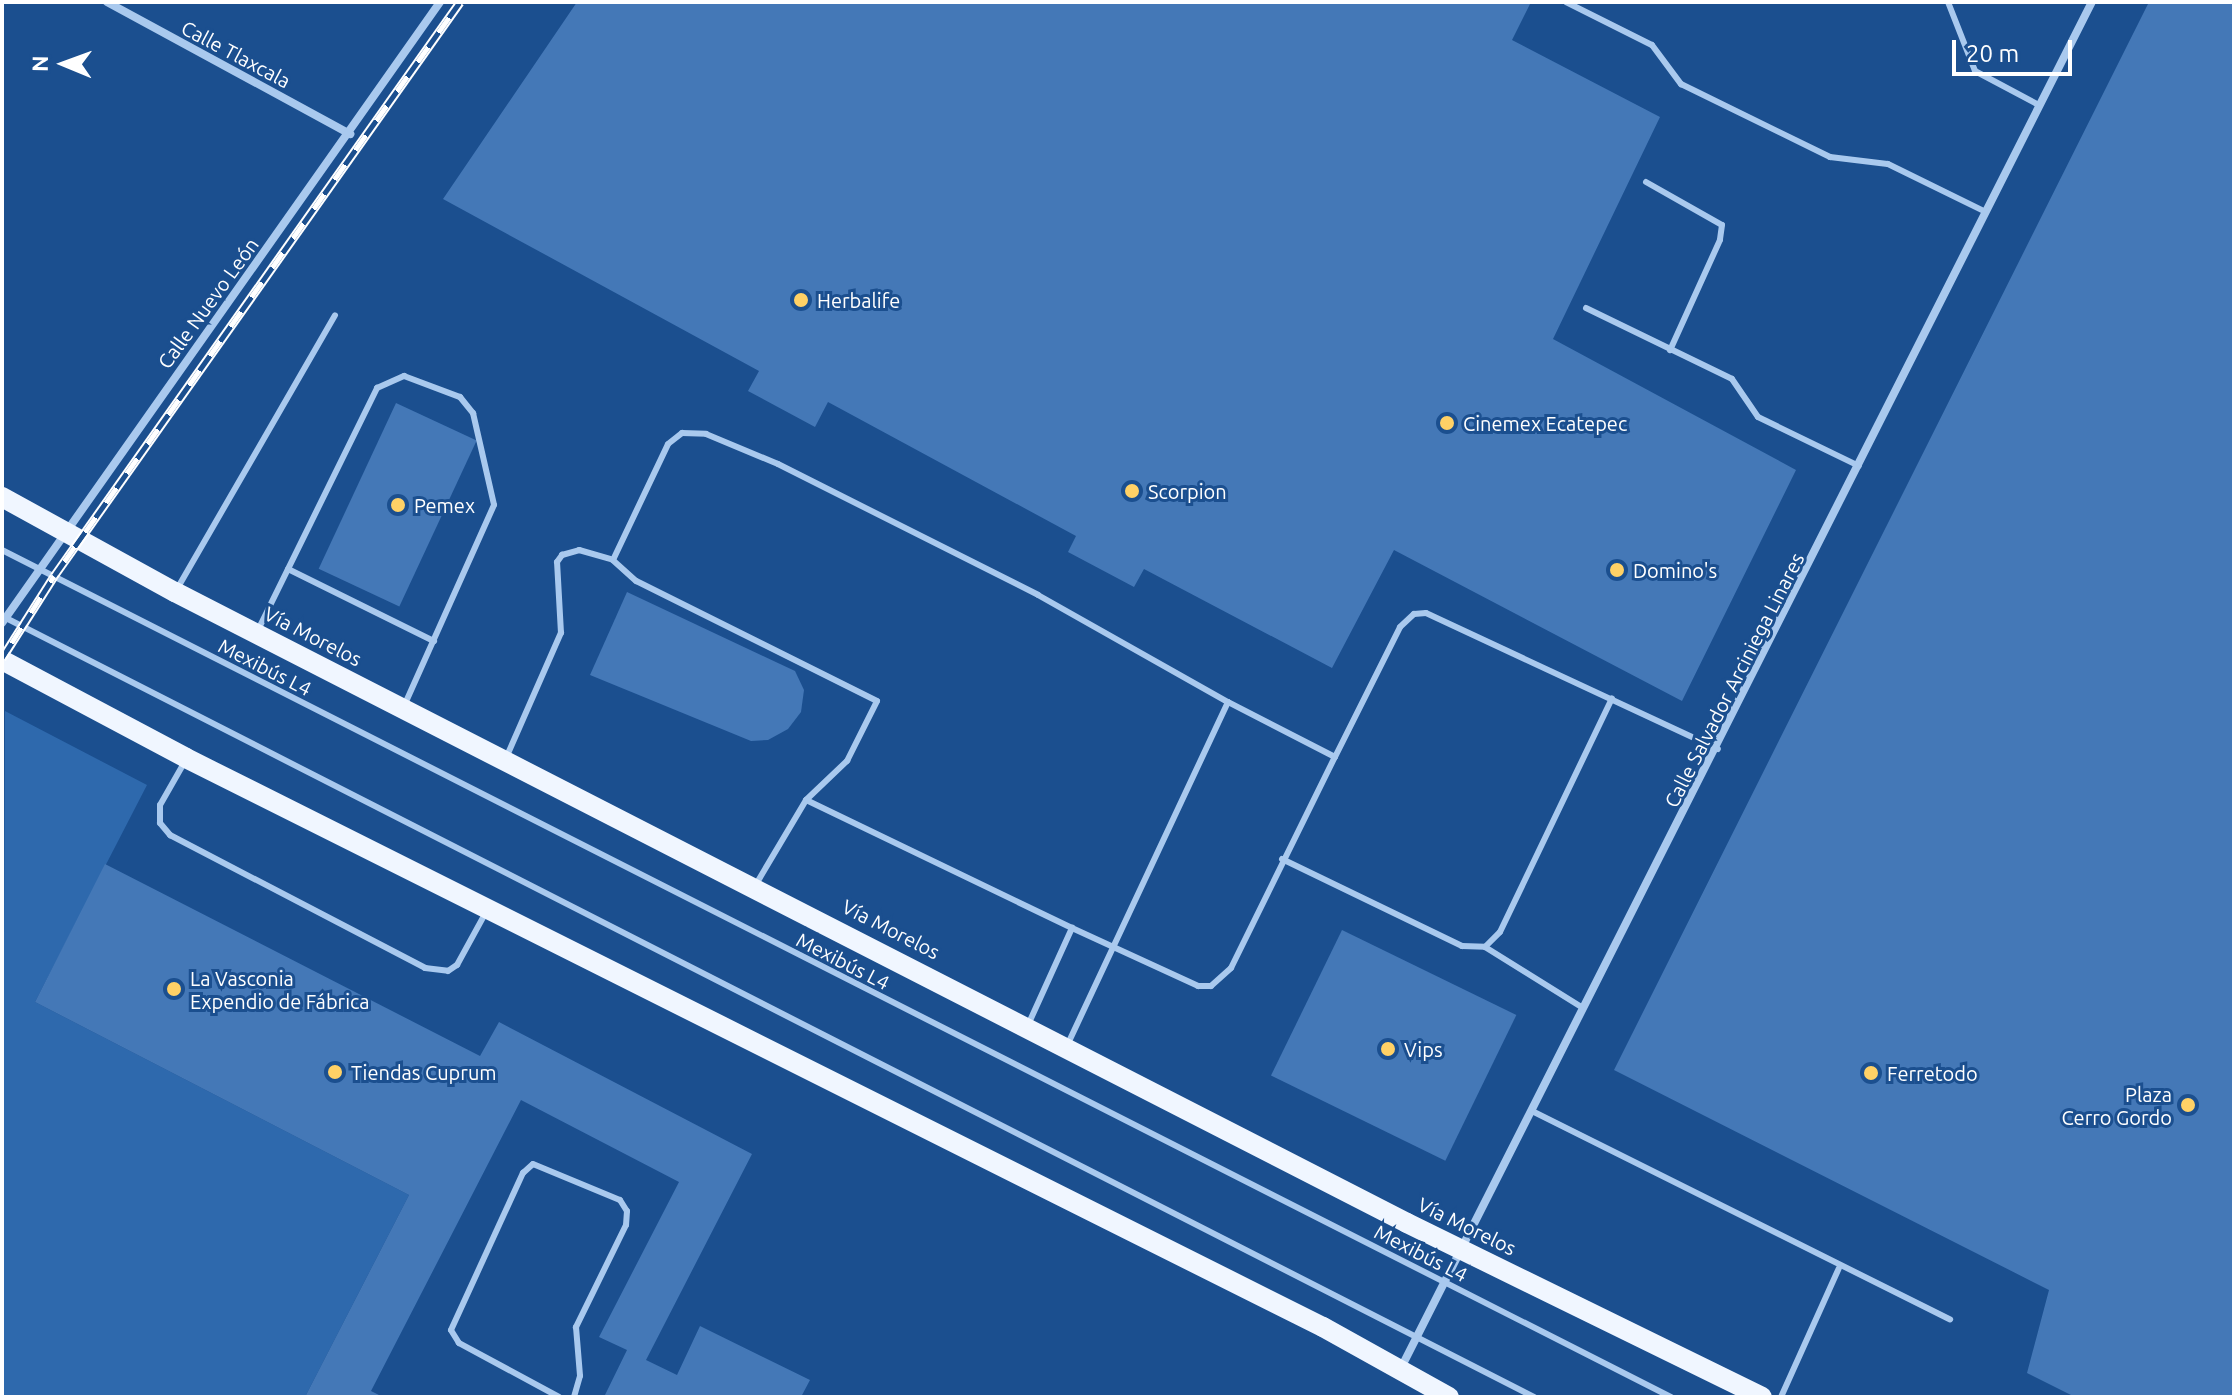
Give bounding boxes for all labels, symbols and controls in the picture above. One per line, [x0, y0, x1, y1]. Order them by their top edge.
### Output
street label: Calle Tlaxcala [177, 15, 295, 93]
north arrow [24, 24, 104, 104]
scale bar [1956, 24, 2076, 74]
text: 20 m [1966, 40, 2019, 67]
text: N [27, 55, 52, 72]
street label: Calle Nuevo León [153, 233, 263, 373]
place label: Herbalife [817, 288, 900, 312]
marker: Herbalife [792, 291, 810, 309]
place label: Cinemex Ecatepec [1463, 411, 1627, 435]
marker: Cinemex Ecatepec [1438, 414, 1456, 432]
place label: Scorpion [1148, 479, 1227, 503]
marker: Scorpion [1123, 482, 1141, 500]
place label: Pemex [414, 493, 475, 517]
marker: Pemex [389, 496, 407, 514]
street label: Calle Salvador Arciniega Linares [1659, 549, 1809, 811]
place label: Domino's [1633, 558, 1717, 582]
marker: Domino's [1608, 561, 1626, 579]
street label: Vía Morelos [260, 601, 366, 671]
street label: Mexibús L4 [214, 633, 316, 701]
street label: Vía Morelos [838, 894, 944, 964]
street label: Mexibús L4 [792, 927, 894, 995]
place label: La Vasconia Expendio de Fábrica [190, 966, 370, 1013]
marker: La Vasconia Expendio de Fábrica [165, 980, 183, 998]
place label: Vips [1404, 1037, 1443, 1061]
marker: Vips [1379, 1040, 1397, 1058]
place label: Tiendas Cuprum [351, 1060, 497, 1084]
place label: Ferretodo [1887, 1061, 1978, 1085]
marker: Tiendas Cuprum [326, 1063, 344, 1081]
marker: Ferretodo [1862, 1064, 1880, 1082]
place label: Plaza Cerro Gordo [2061, 1082, 2172, 1129]
marker: Plaza Cerro Gordo [2179, 1096, 2197, 1114]
street label: Vía Morelos [1414, 1192, 1520, 1260]
street label: Mexibús L4 [1370, 1219, 1472, 1287]

